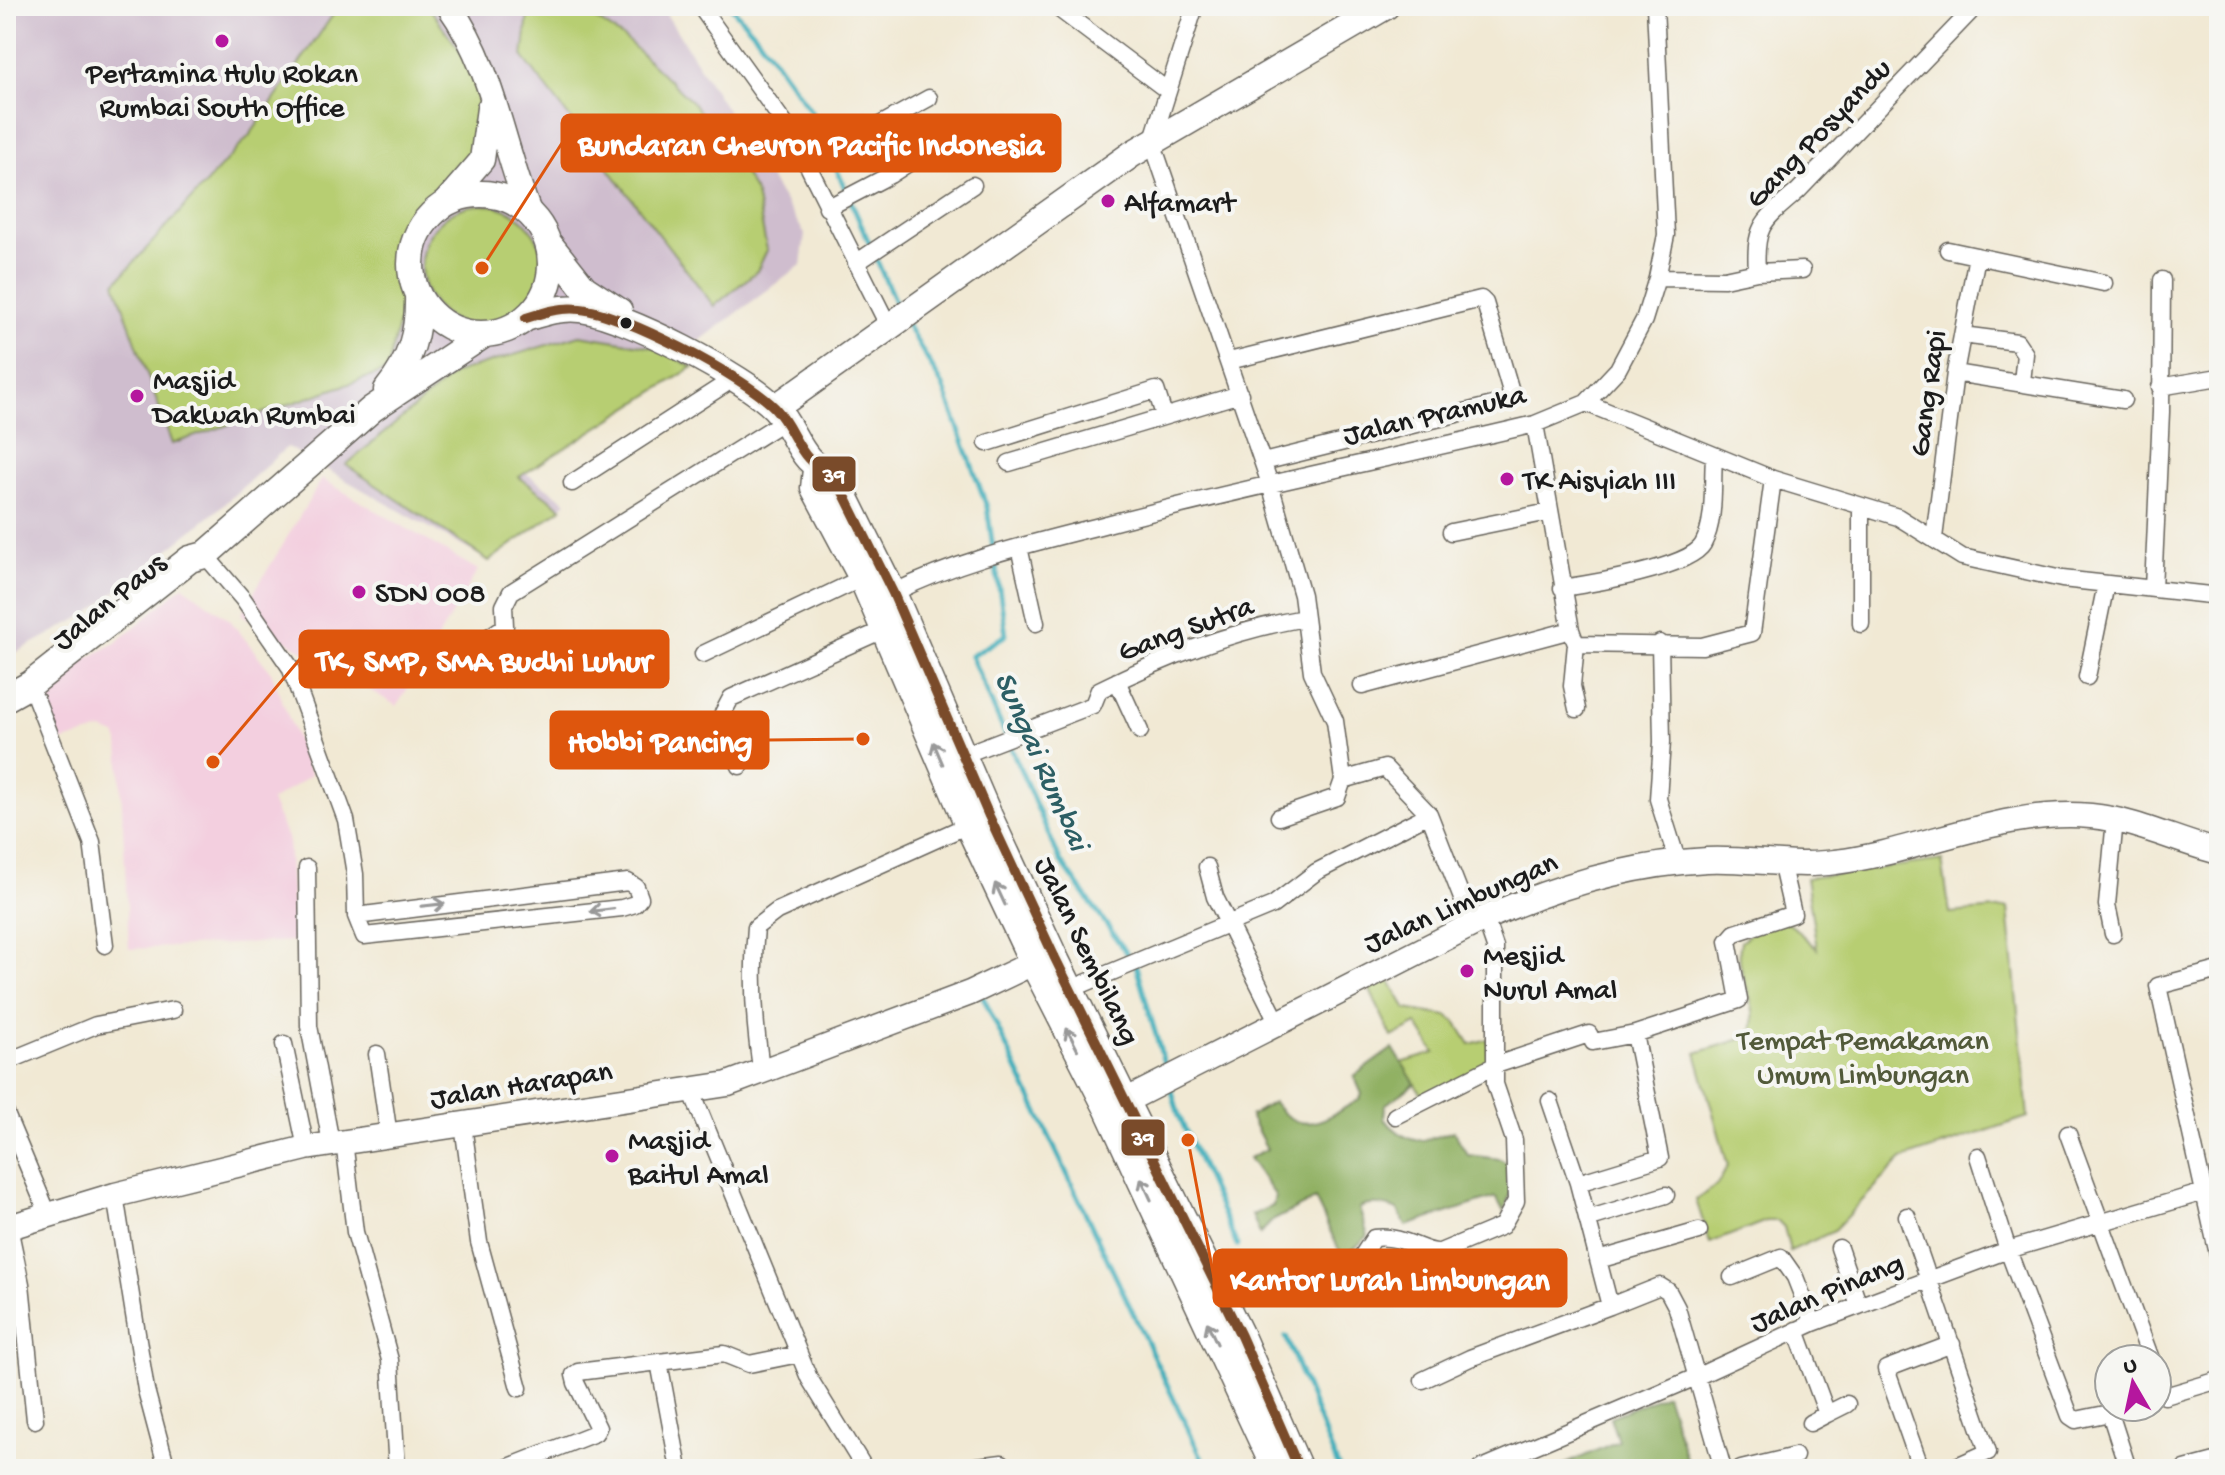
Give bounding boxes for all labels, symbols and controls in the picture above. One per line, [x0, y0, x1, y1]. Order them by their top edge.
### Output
marker: Pertamina Hulu Rokan Rumbai South Office [213, 32, 231, 50]
street label: Gang Posyandu [1740, 53, 1900, 217]
place label: Pertamina Hulu Rokan Rumbai South Office [85, 59, 358, 128]
callout: Bundaran Chevron Pacific Indonesia [562, 115, 1060, 171]
text: Bundaran Chevron Pacific Indonesia [577, 129, 1046, 167]
place label: Alfamart [1124, 188, 1238, 223]
marker: Alfamart [1099, 192, 1117, 210]
unlabelled marker [618, 315, 634, 331]
street label: Gang Rapi [1904, 328, 1957, 459]
place label: Masjid Dakwah Rumbai [151, 366, 356, 435]
street label: Jalan Pramuka [1340, 379, 1531, 455]
marker: Masjid Dakwah Rumbai [128, 387, 146, 405]
line badge: 39 [811, 455, 857, 493]
text: 39 [822, 465, 845, 491]
place label: TK Aisyiah III [1521, 466, 1676, 501]
marker: TK Aisyiah III [1498, 470, 1516, 488]
street label: Jalan Paus [47, 547, 175, 660]
place label: SDN 008 [375, 579, 486, 614]
marker: SDN 008 [350, 583, 368, 601]
street label: Gang Sutra [1114, 590, 1260, 672]
callout: TK, SMP, SMA Budhi Luhur [300, 631, 668, 687]
text: TK, SMP, SMA Budhi Luhur [313, 645, 655, 683]
water label: Sungai Rumbai [983, 667, 1097, 860]
callout: Hobbi Pancing [551, 712, 768, 768]
text: Hobbi Pancing [567, 726, 753, 764]
one-way arrow [929, 741, 944, 766]
street label: Jalan Limbungan [1360, 847, 1564, 963]
street label: Jalan Sembilang [1024, 852, 1146, 1052]
one-way arrow [992, 882, 1007, 906]
one-way arrow [419, 898, 446, 913]
one-way arrow [589, 903, 616, 918]
place label: Mesjid Nurul Amal [1483, 941, 1617, 1010]
marker: Mesjid Nurul Amal [1458, 962, 1476, 980]
park label: Tempat Pemakaman Umum Limbungan [1735, 1026, 1989, 1095]
one-way arrow [1063, 1027, 1079, 1051]
street label: Jalan Harapan [428, 1056, 615, 1119]
line badge: 39 [1120, 1118, 1166, 1157]
place label: Masjid Baitul Amal [627, 1126, 769, 1195]
text: 39 [1131, 1128, 1154, 1154]
marker: Masjid Baitul Amal [603, 1147, 621, 1165]
one-way arrow [1138, 1178, 1153, 1202]
street label: Jalan Pinang [1746, 1247, 1909, 1343]
callout: Kantor Lurah Limbungan [1214, 1250, 1566, 1306]
text: Kantor Lurah Limbungan [1229, 1264, 1551, 1302]
one-way arrow [1204, 1321, 1219, 1345]
north arrow [2093, 1343, 2173, 1423]
text: U [2122, 1353, 2139, 1381]

